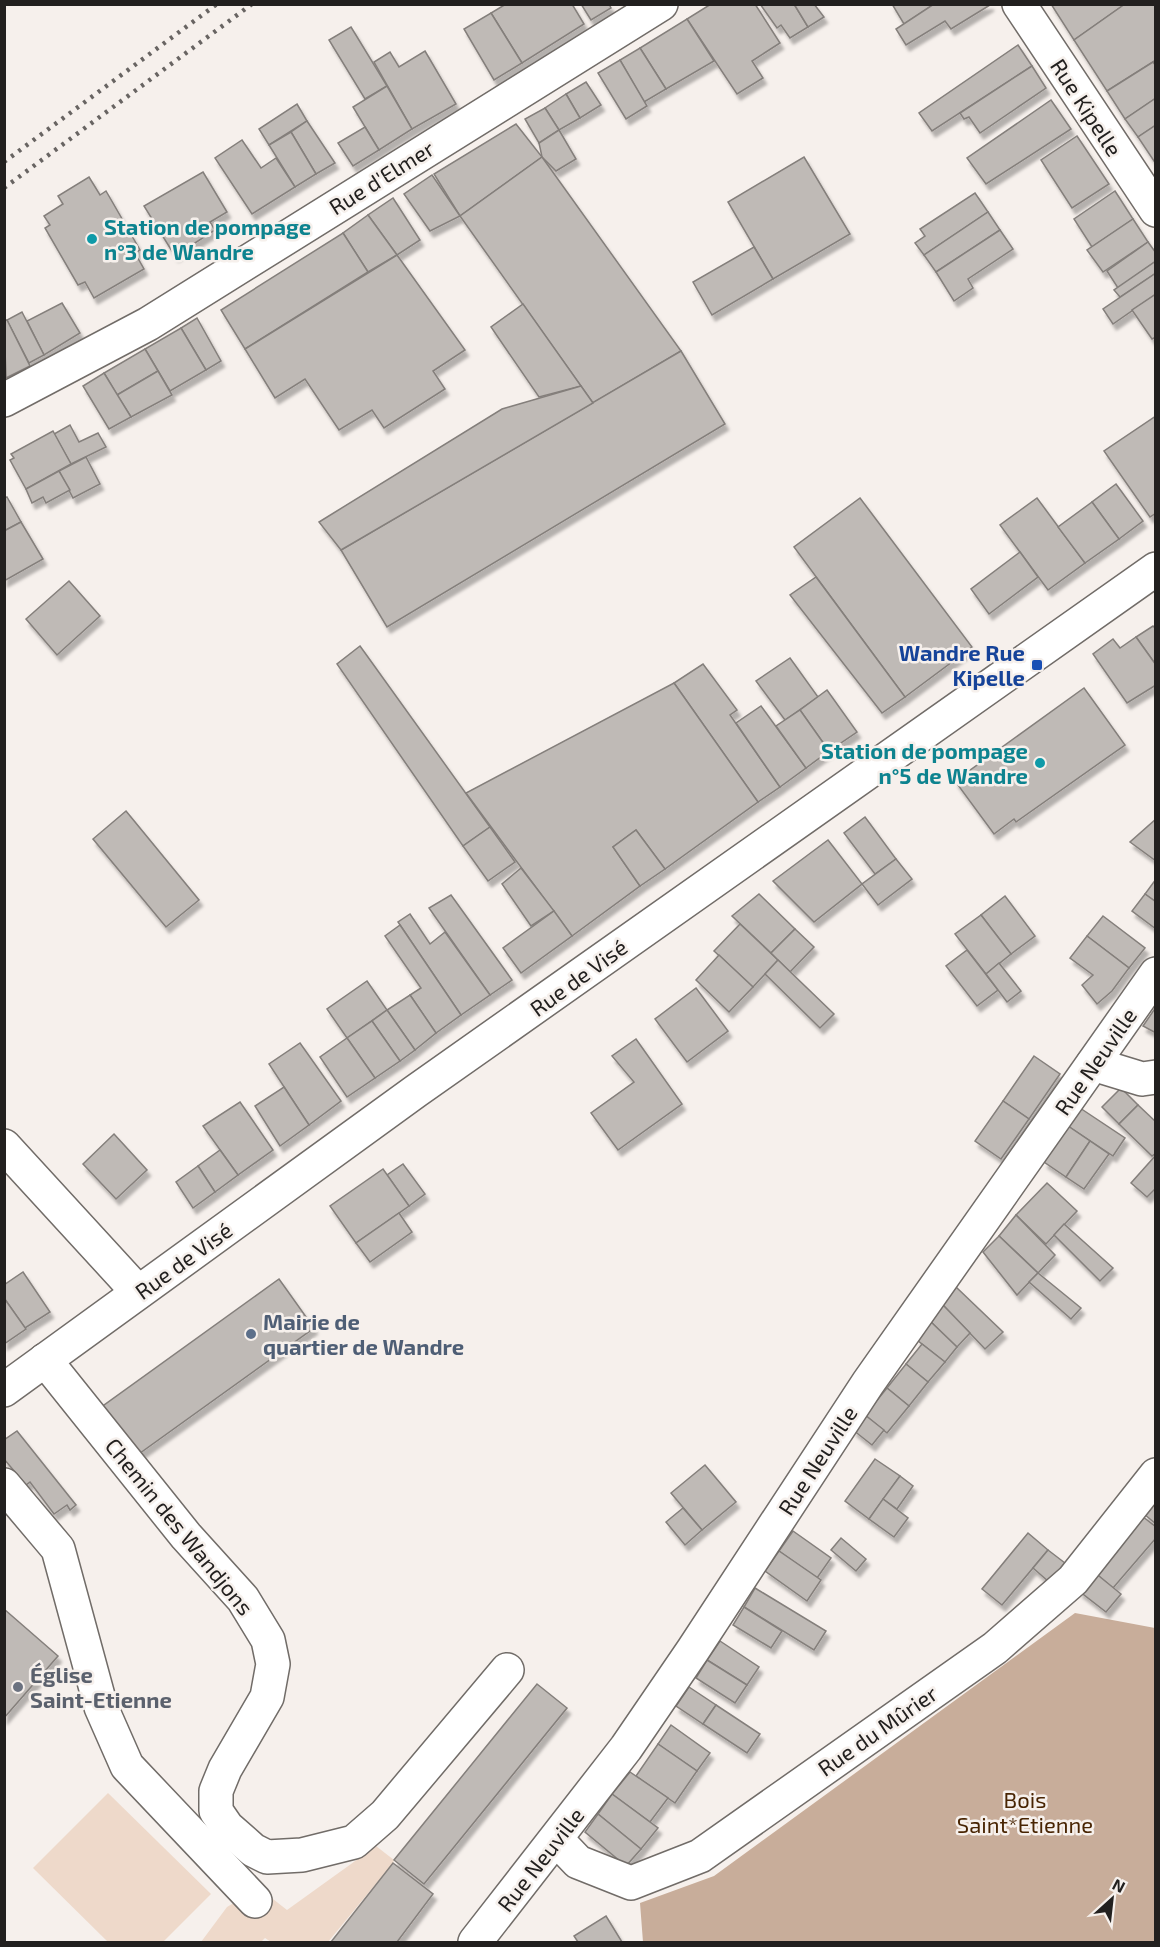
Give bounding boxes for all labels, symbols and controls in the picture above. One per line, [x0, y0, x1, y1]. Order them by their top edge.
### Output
street label: Rue Kipelle [1046, 53, 1128, 161]
street label: Rue d'Elmer [324, 134, 438, 220]
place label: Station de pompage n°3 de Wandre [104, 213, 311, 264]
marker: Station de pompage n°3 de Wandre [85, 232, 99, 246]
place label: Wandre Rue Kipelle [899, 639, 1025, 690]
marker: Wandre Rue Kipelle [1030, 658, 1044, 672]
place label: Station de pompage n°5 de Wandre [821, 737, 1028, 788]
marker: Station de pompage n°5 de Wandre [1033, 756, 1047, 770]
street label: Rue de Visé [524, 933, 632, 1021]
street label: Rue Neuville [1049, 1002, 1141, 1120]
street label: Rue de Visé [129, 1216, 237, 1304]
place label: Mairie de quartier de Wandre [263, 1308, 464, 1359]
marker: Mairie de quartier de Wandre [244, 1327, 258, 1341]
street label: Rue Neuville [772, 1401, 862, 1519]
street label: Chemin des Wandjons [100, 1432, 259, 1620]
place label: Église Saint-Etienne [30, 1661, 172, 1712]
street label: Rue du Mûrier [812, 1679, 942, 1781]
marker: Église Saint-Etienne [11, 1680, 25, 1694]
park label: Bois Saint*Etienne [957, 1786, 1093, 1837]
street label: Rue Neuville [491, 1802, 589, 1916]
north arrow [1082, 1869, 1142, 1929]
text: N [1110, 1874, 1129, 1896]

